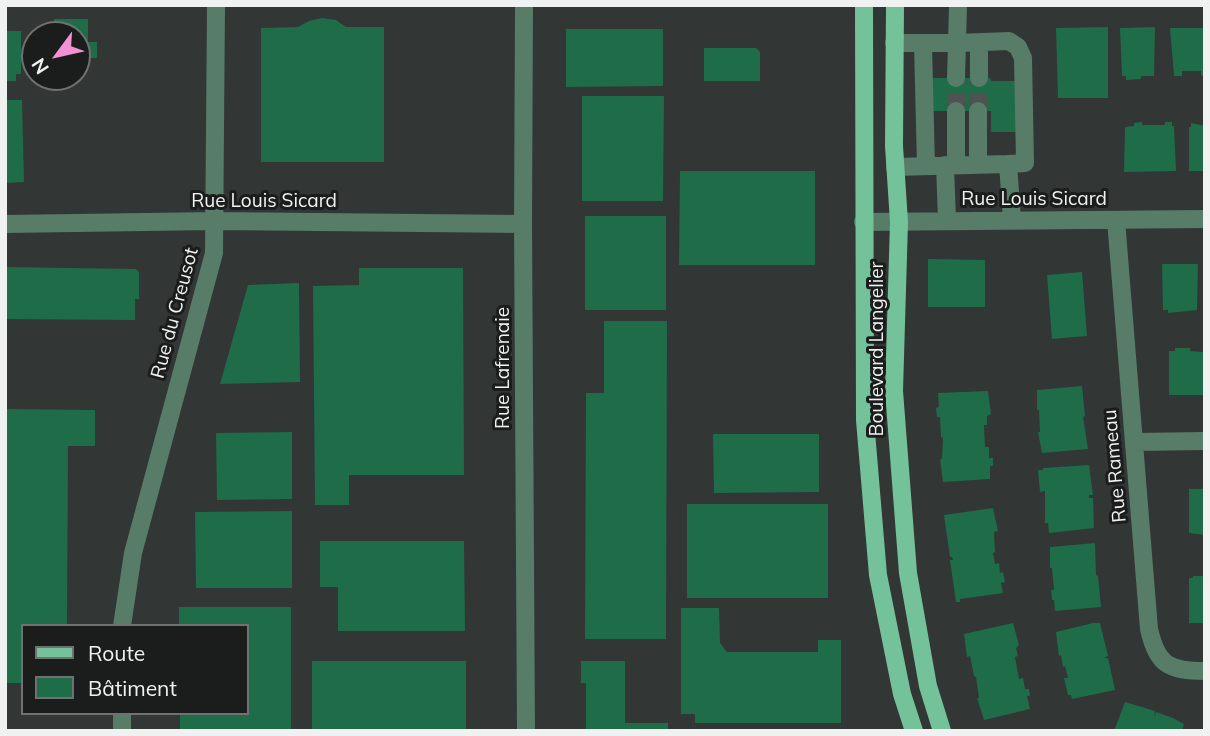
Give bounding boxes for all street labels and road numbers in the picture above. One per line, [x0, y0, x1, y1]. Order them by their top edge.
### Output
street label: Rue Louis Sicard [961, 188, 1107, 210]
street label: Rue Louis Sicard [191, 190, 337, 212]
street label: Rue du Creusot [147, 245, 203, 381]
street label: Boulevard Langelier [866, 262, 888, 436]
street label: Rue Lafrenaie [492, 307, 514, 429]
street label: Rue Rameau [1099, 409, 1131, 523]

